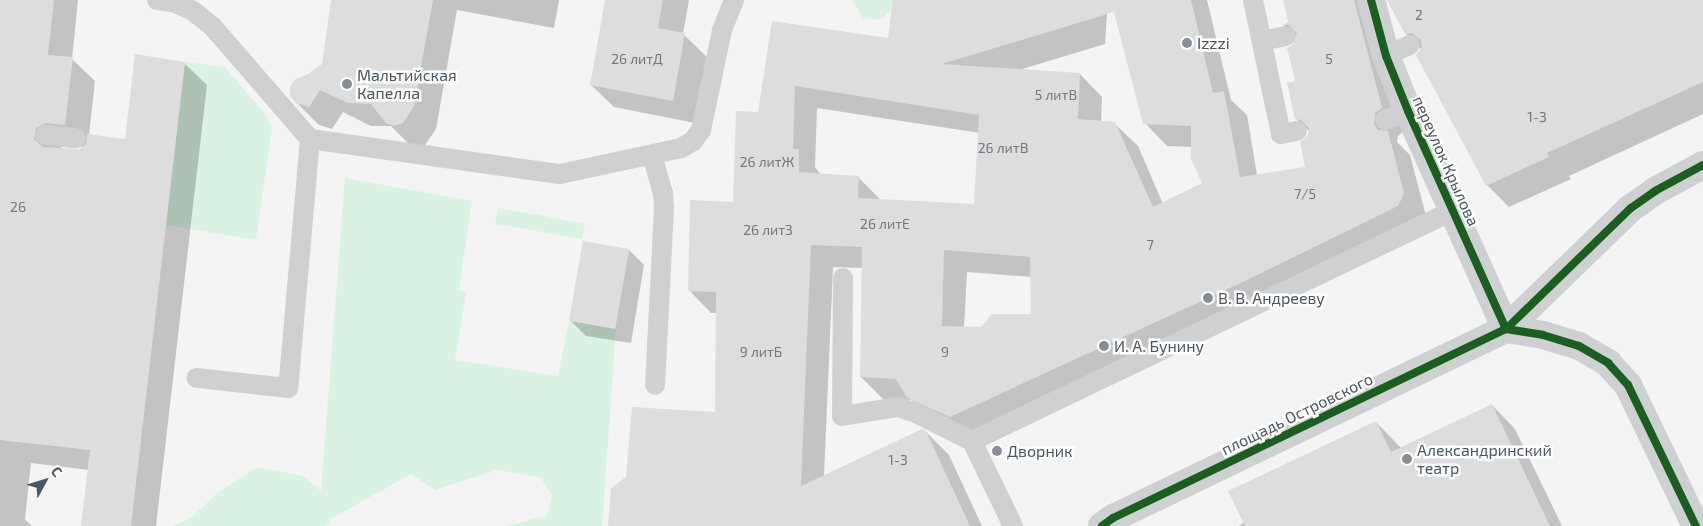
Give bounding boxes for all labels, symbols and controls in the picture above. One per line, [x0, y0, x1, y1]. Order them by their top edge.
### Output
house number: 2 [1415, 7, 1423, 23]
place label: Izzzi [1197, 33, 1230, 53]
marker: Izzzi [1181, 37, 1193, 49]
house number: 26 литД [611, 51, 663, 67]
house number: 5 [1325, 51, 1333, 67]
place label: Мальтийская Капелла [357, 65, 457, 103]
marker: Мальтийская Капелла [341, 78, 353, 90]
house number: 5 литВ [1035, 87, 1077, 103]
street label: переулок Крылова [1409, 93, 1483, 229]
house number: 1-3 [1527, 109, 1547, 125]
house number: 26 литВ [978, 140, 1028, 156]
house number: 26 литЖ [740, 154, 794, 170]
house number: 7/5 [1294, 186, 1316, 202]
house number: 26 [10, 199, 26, 215]
house number: 26 литЕ [860, 216, 910, 232]
house number: 26 литЗ [743, 222, 793, 238]
house number: 7 [1146, 237, 1154, 253]
place label: В. В. Андрееву [1218, 288, 1325, 308]
marker: В. В. Андрееву [1202, 292, 1214, 304]
place label: И. А. Бунину [1114, 336, 1204, 356]
marker: И. А. Бунину [1098, 340, 1110, 352]
house number: 9 литБ [740, 344, 782, 360]
house number: 9 [941, 344, 949, 360]
street label: площадь Островского [1218, 369, 1376, 459]
place label: Александринский театр [1417, 440, 1552, 478]
place label: Дворник [1007, 441, 1073, 461]
marker: Дворник [991, 445, 1003, 457]
house number: 1-3 [888, 452, 908, 468]
marker: Александринский театр [1401, 453, 1413, 465]
north arrow [20, 456, 70, 506]
text: С [48, 463, 66, 480]

